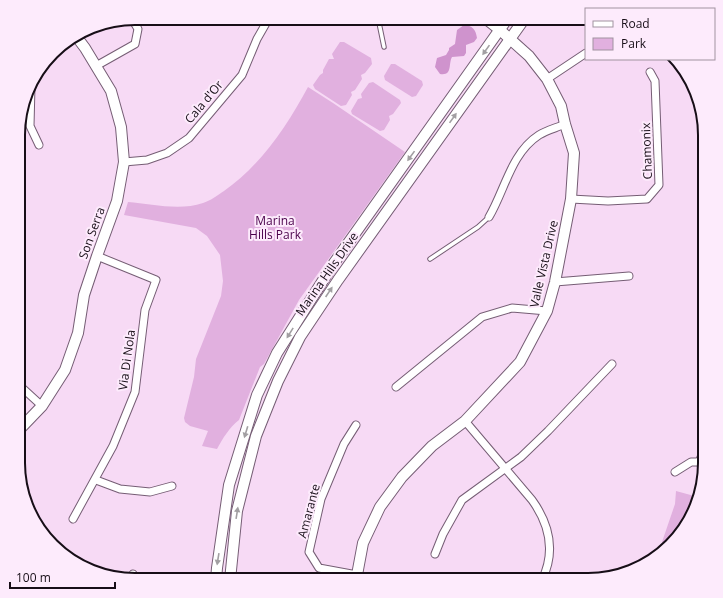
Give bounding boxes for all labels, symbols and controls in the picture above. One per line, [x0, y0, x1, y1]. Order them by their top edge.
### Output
legend [585, 8, 715, 60]
text: Road [621, 15, 650, 32]
text: Park [621, 35, 647, 52]
one-way arrow [482, 45, 490, 55]
street label: Cala d'Or [181, 77, 227, 127]
one-way arrow [449, 112, 457, 123]
street label: Chamonix [637, 122, 656, 180]
one-way arrow [407, 151, 415, 161]
street label: Son Serra [74, 205, 109, 261]
park label: Marina Hills Park [249, 212, 302, 243]
street label: Valle Vista Drive [525, 218, 562, 309]
street label: Marina Hills Drive [291, 228, 362, 319]
one-way arrow [326, 286, 333, 298]
one-way arrow [286, 328, 294, 338]
street label: Via Di Nola [114, 329, 139, 391]
one-way arrow [243, 426, 249, 438]
street label: Amarante [293, 482, 324, 540]
one-way arrow [234, 507, 240, 519]
one-way arrow [215, 552, 221, 565]
scale bar [10, 564, 115, 590]
text: 100 m [16, 569, 51, 586]

